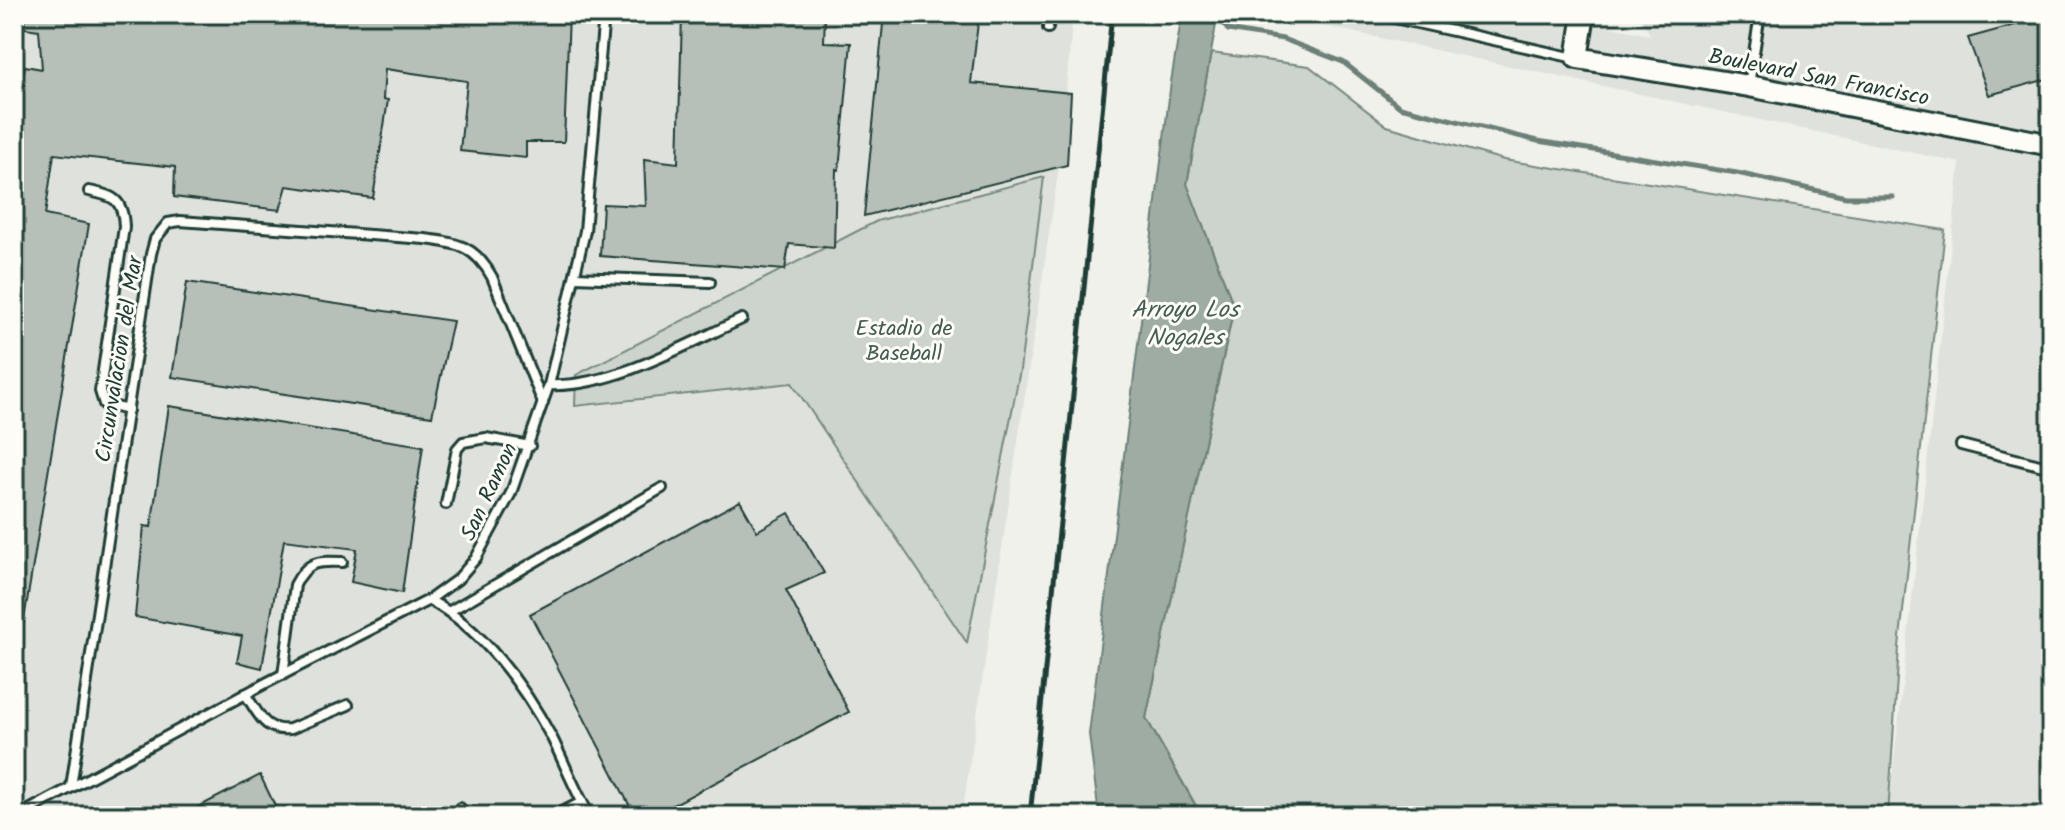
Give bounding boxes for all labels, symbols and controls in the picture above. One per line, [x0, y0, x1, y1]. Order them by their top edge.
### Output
street label: Boulevard San Francisco [1705, 40, 1932, 117]
street label: Circunvalacion del Mar [87, 252, 154, 465]
water label: Arroyo Los Nogales [1131, 291, 1241, 358]
park label: Estadio de Baseball [856, 312, 953, 372]
street label: San Ramon [452, 437, 528, 547]

